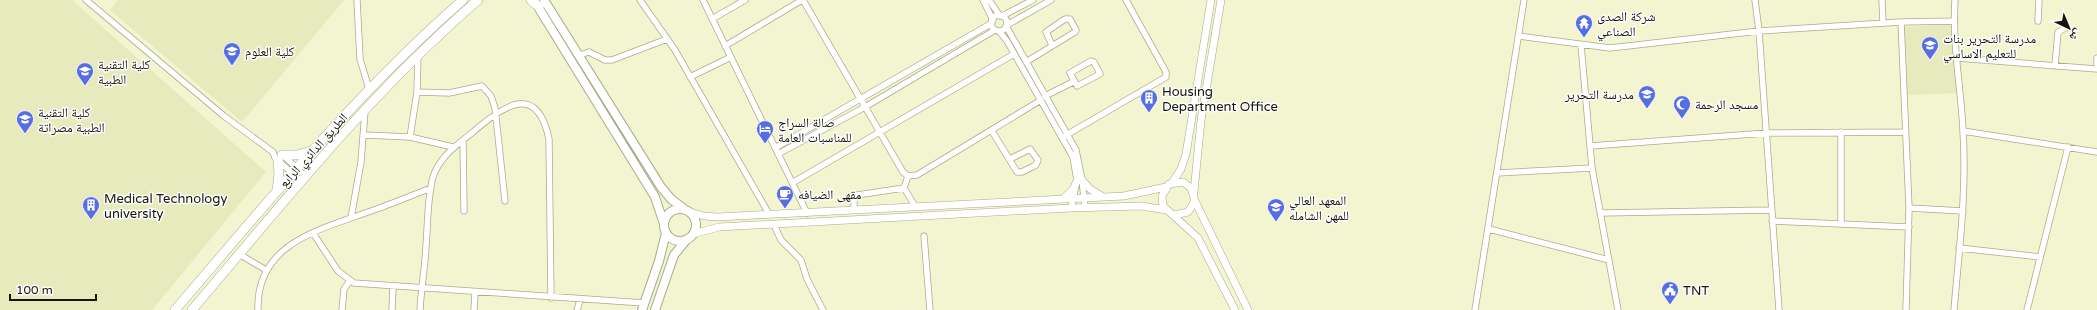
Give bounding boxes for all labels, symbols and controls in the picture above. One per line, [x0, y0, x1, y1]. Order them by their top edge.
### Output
north arrow [2049, 8, 2089, 48]
place label: شركة الصدى الصناعي [1597, 9, 1656, 42]
temple icon: شركة الصدى الصناعي [1574, 13, 1594, 38]
text: ش [2066, 25, 2084, 44]
place label: مدرسة التحرير بنات للتعليم الاساسي [1943, 31, 2036, 64]
school or university icon: مدرسة التحرير بنات للتعليم الاساسي [1920, 35, 1940, 60]
school or university icon: كلية العلوم [222, 41, 242, 66]
place label: كلية العلوم [245, 44, 295, 60]
place label: كلية التقنية الطبية [98, 57, 151, 88]
school or university icon: كلية التقنية الطبية [75, 61, 95, 86]
place label: Housing Department Office [1162, 84, 1278, 115]
school or university icon: مدرسة التحرير [1637, 84, 1657, 109]
place label: مدرسة التحرير [1564, 87, 1634, 103]
building icon: Housing Department Office [1139, 88, 1159, 113]
mosque icon: مسجد الرحمة [1672, 94, 1692, 119]
place label: مسجد الرحمة [1695, 97, 1758, 113]
place label: كلية التقنية الطبية مصراتة [38, 105, 104, 136]
school or university icon: كلية التقنية الطبية مصراتة [15, 109, 35, 134]
street label: الطريق الدائري الرابع [276, 110, 353, 193]
place label: صالة السراج للمناسبات العامة [778, 115, 852, 146]
hotel icon: صالة السراج للمناسبات العامة [755, 119, 775, 144]
cafe icon: مقهى الضيافه [775, 184, 795, 209]
place label: مقهى الضيافه [798, 187, 862, 203]
place label: Medical Technology university [104, 191, 227, 222]
place label: المعهد العالي للمهن الشامله [1289, 193, 1349, 224]
building icon: Medical Technology university [81, 195, 101, 220]
school or university icon: المعهد العالي للمهن الشامله [1266, 197, 1286, 222]
scale bar [10, 276, 96, 302]
public building icon: TNT [1660, 280, 1680, 305]
text: 100 m [16, 283, 53, 297]
place label: TNT [1683, 283, 1709, 299]

